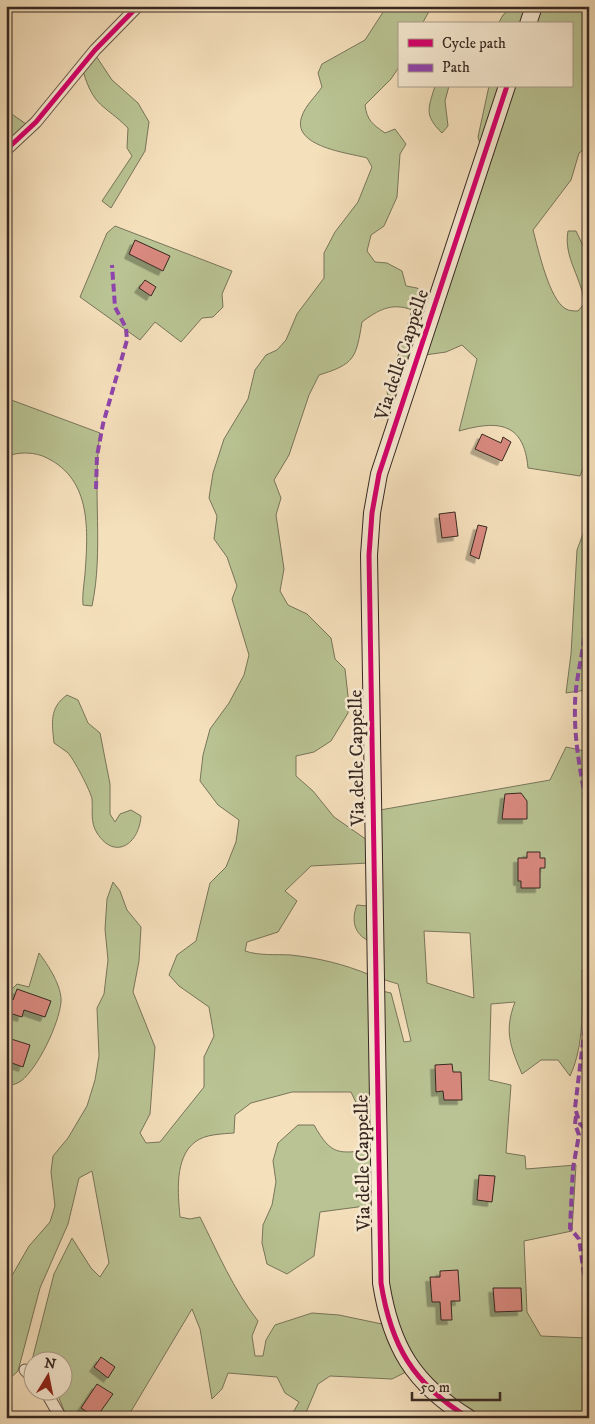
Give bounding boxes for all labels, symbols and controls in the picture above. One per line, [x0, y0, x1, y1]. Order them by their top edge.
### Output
legend [398, 22, 572, 88]
text: Cycle path [442, 34, 506, 53]
text: Path [442, 58, 470, 77]
street label: Via delle Cappelle [370, 286, 434, 424]
street label: Via delle Cappelle [344, 689, 370, 827]
street label: Via delle Cappelle [350, 1094, 376, 1232]
north arrow [22, 1352, 72, 1402]
text: N [43, 1354, 58, 1374]
scale bar [412, 1369, 500, 1401]
text: 50 m [420, 1378, 450, 1397]

